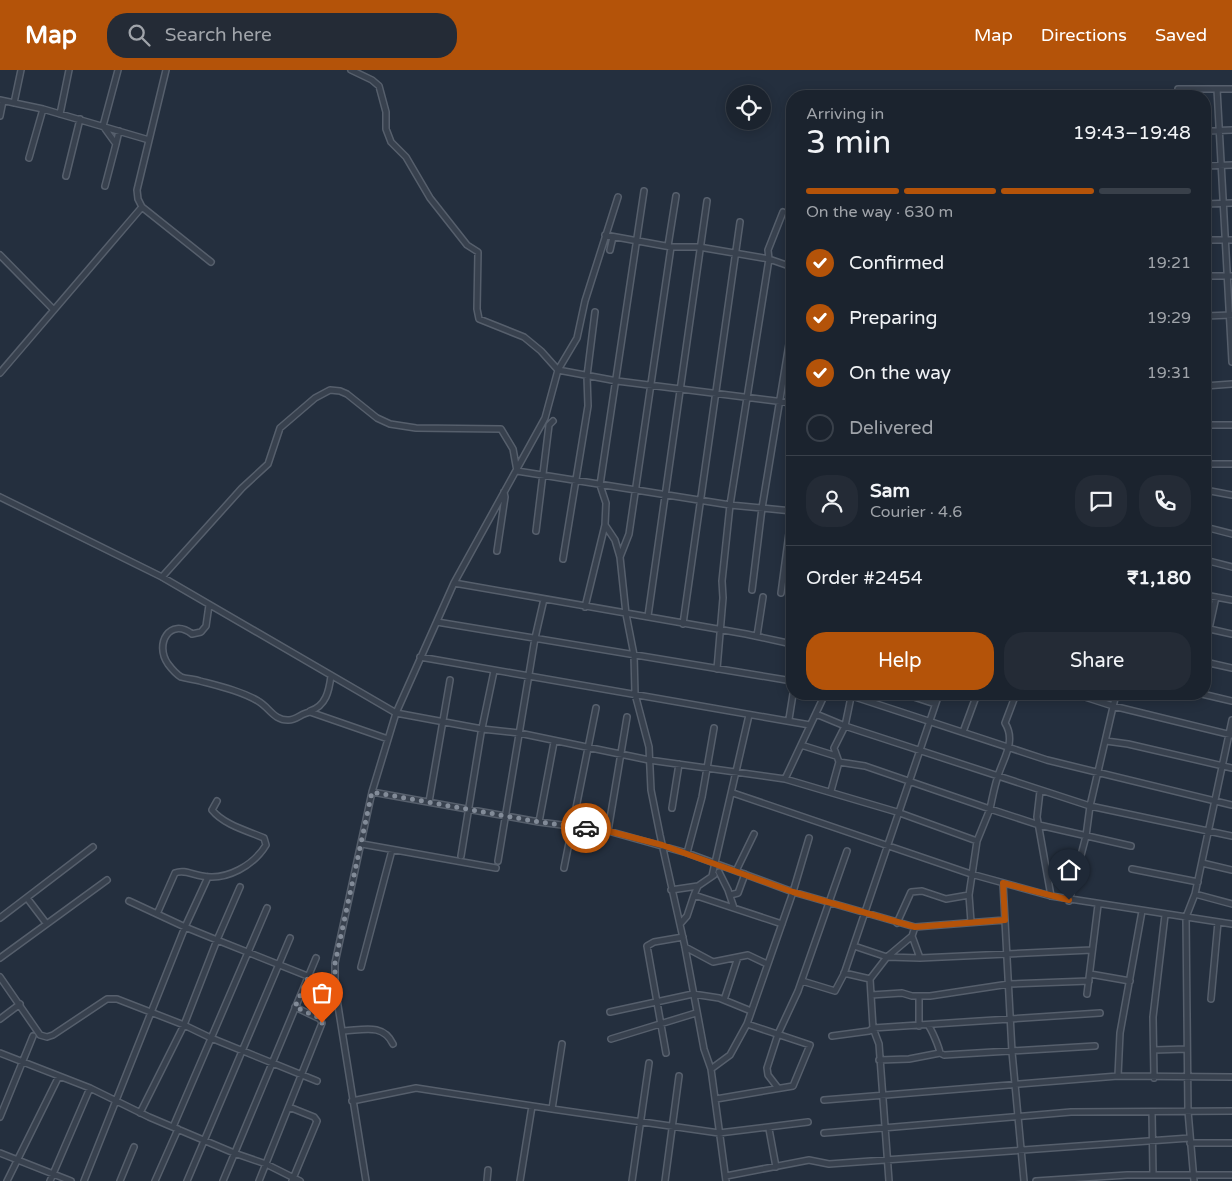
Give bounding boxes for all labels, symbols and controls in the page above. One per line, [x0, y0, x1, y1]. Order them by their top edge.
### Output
search box [107, 13, 457, 58]
text: Map [25, 21, 77, 50]
icon: search [125, 21, 153, 49]
text: Search here [165, 24, 272, 46]
text: Map [974, 24, 1013, 46]
text: Directions [1041, 24, 1127, 46]
text: Saved [1155, 24, 1207, 46]
map controls [726, 85, 771, 130]
button: locate [726, 85, 771, 130]
text: Arriving in [806, 104, 884, 124]
text: 19:43–19:48 [1073, 122, 1191, 144]
text: 3 min [806, 124, 891, 162]
text: On the way · 630 m [806, 202, 953, 222]
icon: check [806, 249, 834, 277]
text: Confirmed [849, 252, 944, 274]
text: 19:21 [1147, 253, 1191, 273]
icon: check [806, 304, 834, 332]
text: Preparing [849, 307, 938, 329]
text: 19:29 [1147, 308, 1191, 328]
icon: check [806, 359, 834, 387]
text: On the way [849, 362, 951, 384]
text: 19:31 [1147, 363, 1191, 383]
text: Delivered [849, 417, 934, 439]
button: person [806, 475, 858, 527]
button: chat [1075, 475, 1127, 527]
button: phone [1139, 475, 1191, 527]
text: Sam [870, 480, 910, 502]
text: Courier · 4.6 [870, 502, 962, 522]
text: Order #2454 [806, 567, 923, 589]
text: ₹1,180 [1127, 567, 1191, 589]
button: Help [806, 632, 994, 690]
button: Share [1004, 632, 1191, 690]
courier [561, 803, 611, 853]
icon: car [572, 814, 600, 842]
pin [1048, 849, 1090, 900]
icon: home [1055, 856, 1083, 884]
pin [301, 972, 343, 1023]
icon: bag [308, 979, 336, 1007]

